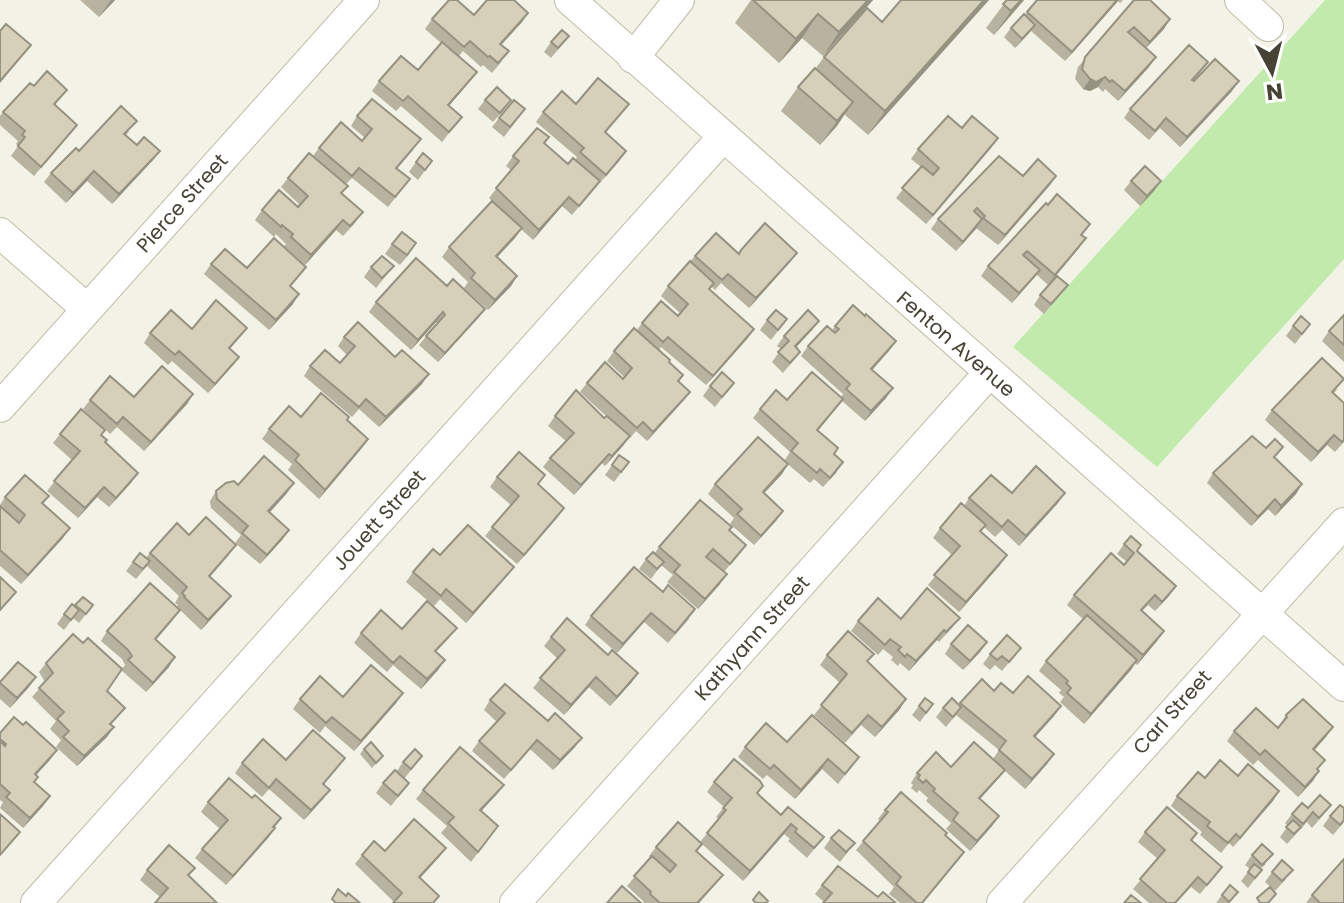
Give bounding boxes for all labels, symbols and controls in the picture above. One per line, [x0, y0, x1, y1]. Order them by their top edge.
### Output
north arrow [1232, 32, 1312, 112]
text: N [1264, 75, 1284, 108]
street label: Pierce Street [130, 147, 234, 259]
street label: Fenton Avenue [891, 285, 1021, 403]
street label: Jouett Street [326, 463, 432, 577]
street label: Kathyann Street [688, 569, 816, 707]
street label: Carl Street [1126, 664, 1218, 760]

